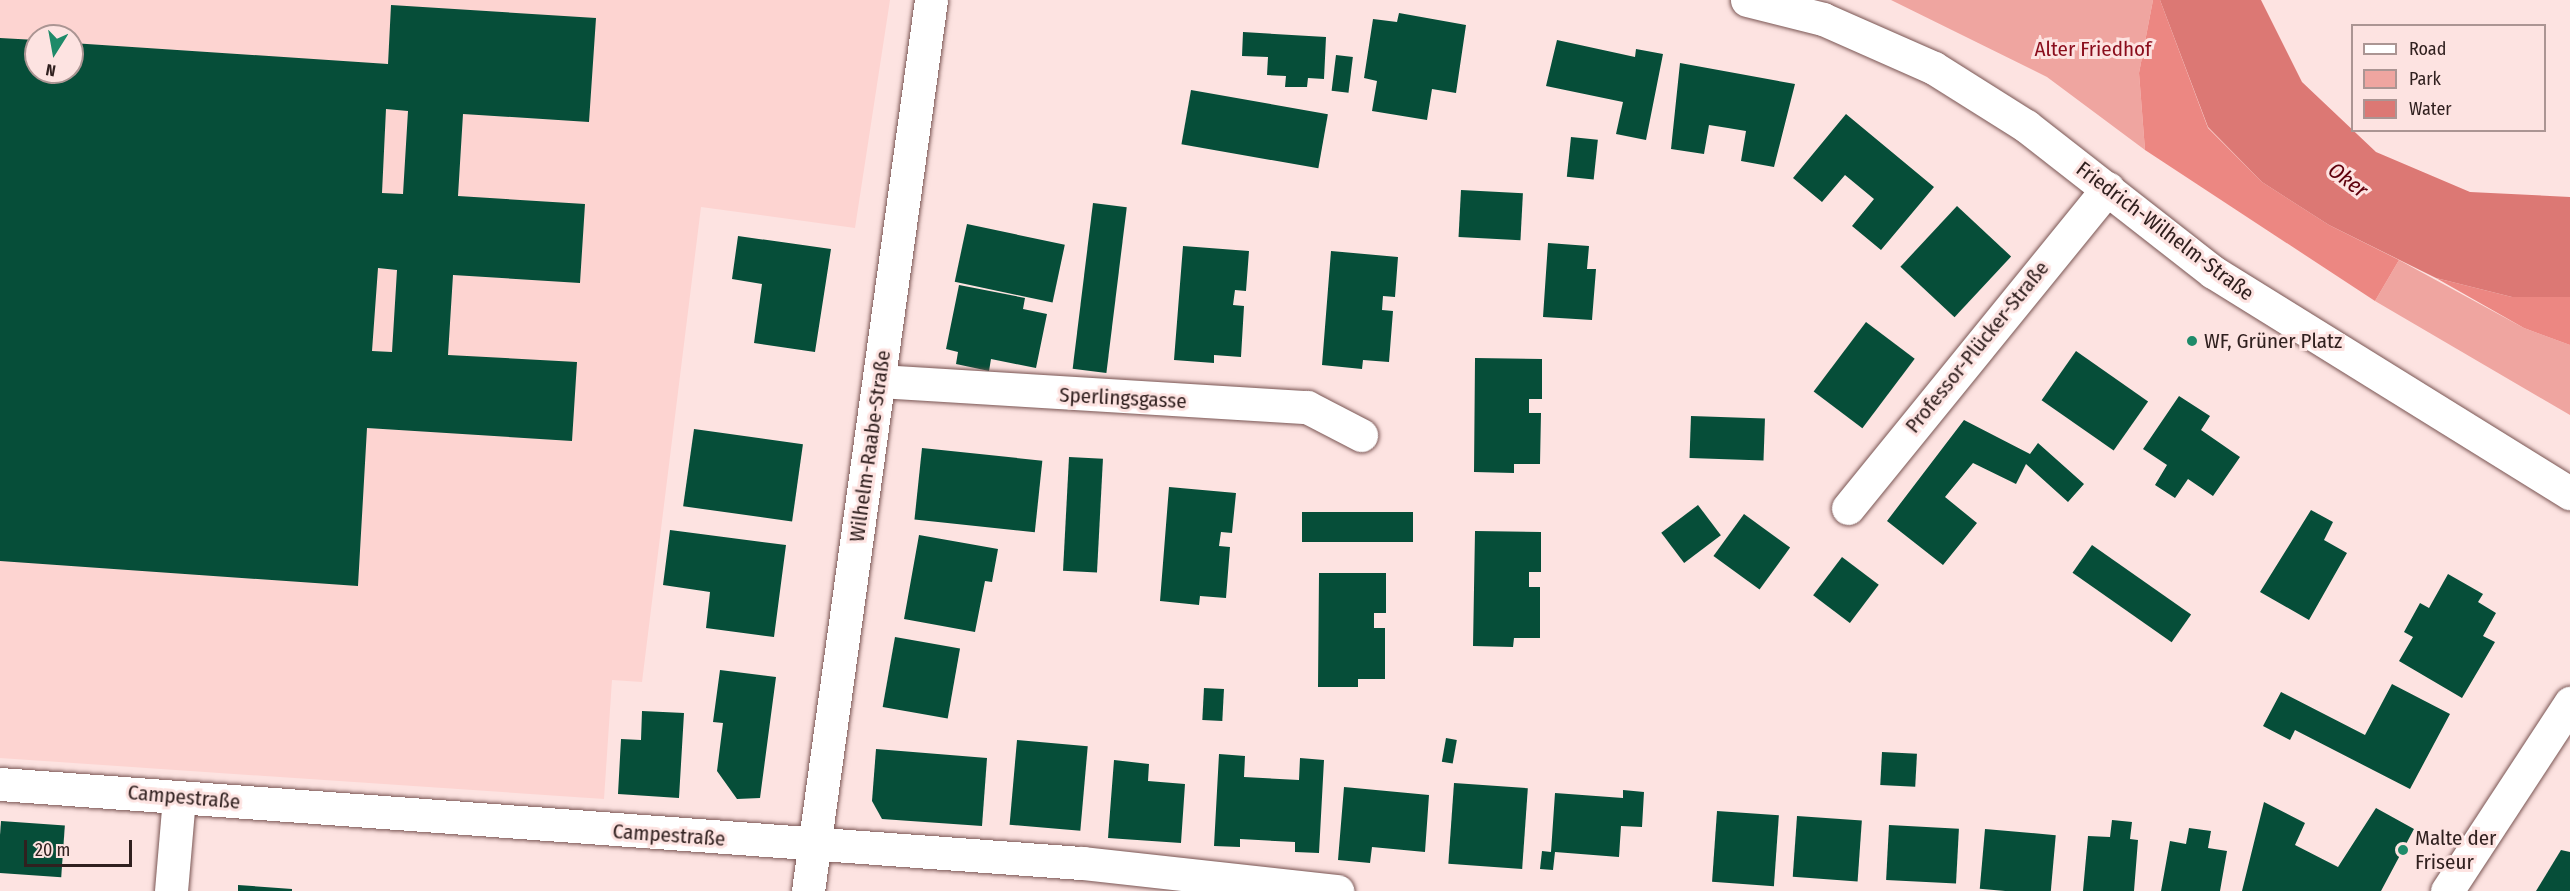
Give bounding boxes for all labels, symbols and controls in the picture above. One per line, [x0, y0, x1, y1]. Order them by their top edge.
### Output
north arrow [24, 24, 84, 84]
legend [2351, 24, 2546, 132]
park label: Alter Friedhof [2034, 36, 2152, 62]
text: Road [2409, 38, 2446, 60]
text: N [44, 60, 57, 80]
text: Park [2409, 68, 2441, 90]
text: Water [2409, 98, 2452, 120]
street label: Friedrich-Wilhelm-Straße [2071, 156, 2259, 306]
water label: Oker [2323, 157, 2373, 203]
street label: Professor-Plücker-Straße [1900, 256, 2054, 438]
place label: WF, Grüner Platz [2204, 328, 2342, 354]
marker: WF, Grüner Platz [2185, 334, 2199, 348]
street label: Wilhelm-Raabe-Straße [844, 348, 896, 544]
street label: Sperlingsgasse [1059, 382, 1187, 414]
street label: Campestraße [127, 780, 241, 814]
street label: Campestraße [612, 818, 726, 852]
place label: Malte der Friseur [2415, 825, 2496, 875]
scale bar [27, 828, 135, 866]
text: 20 m [35, 839, 70, 861]
marker: Malte der Friseur [2396, 843, 2410, 857]

